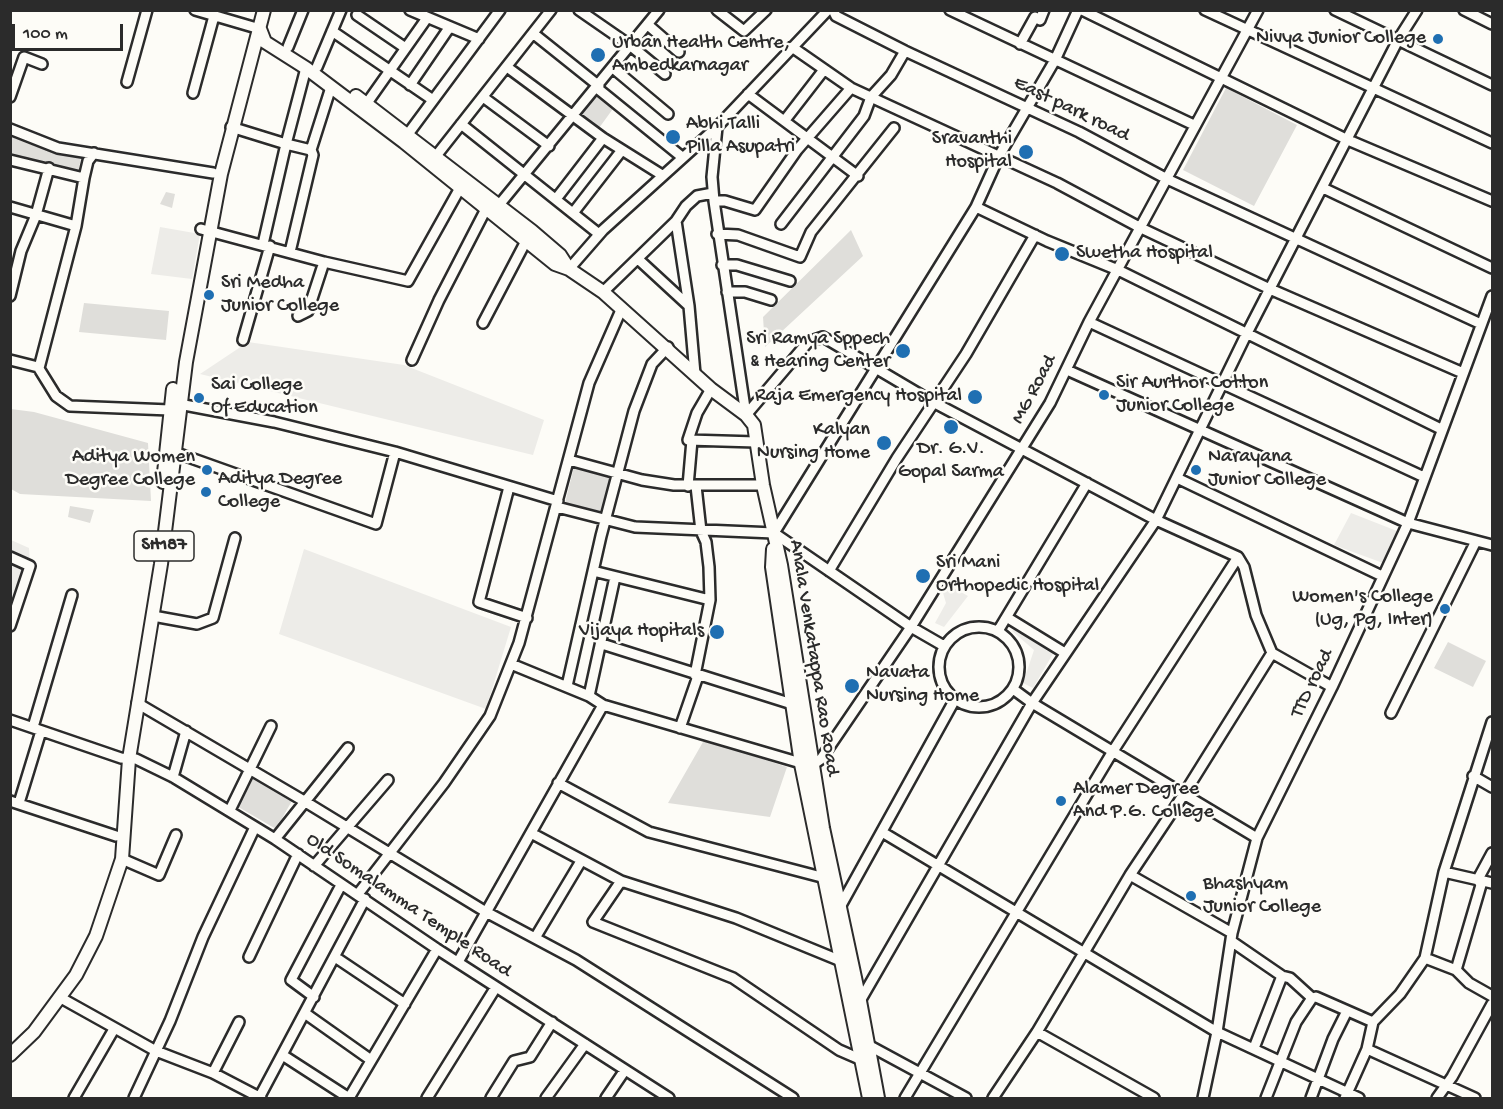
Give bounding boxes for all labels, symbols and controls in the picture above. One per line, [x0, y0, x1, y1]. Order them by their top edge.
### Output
scale bar [15, 12, 126, 50]
text: 100 m [23, 24, 68, 45]
place label: Nivya Junior College [1256, 27, 1426, 51]
place label: Urban Health Centre, Ambedkarnagar [612, 32, 790, 79]
marker: Nivya Junior College [1431, 32, 1445, 46]
marker: Urban Health Centre, Ambedkarnagar [589, 46, 607, 64]
street label: East park road [1009, 72, 1133, 148]
place label: Abhi Talli Pilla Asupatri [686, 113, 795, 160]
marker: Abhi Talli Pilla Asupatri [664, 128, 682, 146]
place label: Sravanthi Hospital [932, 128, 1012, 175]
marker: Sravanthi Hospital [1017, 143, 1035, 161]
place label: Swetha Hospital [1076, 242, 1213, 266]
marker: Swetha Hospital [1053, 245, 1071, 263]
place label: Sri Medha Junior College [221, 272, 339, 319]
marker: Sri Medha Junior College [202, 288, 216, 302]
place label: Sri Ramya Sppech & Hearing Center [746, 328, 890, 375]
marker: Sri Ramya Sppech & Hearing Center [894, 342, 912, 360]
street label: MG Road [1007, 351, 1063, 429]
place label: Sir Aurthor Cotton Junior College [1116, 372, 1268, 419]
place label: Sai College Of Education [211, 374, 318, 421]
place label: Raja Emergency Hospital [755, 385, 962, 409]
marker: Raja Emergency Hospital [966, 388, 984, 406]
marker: Sir Aurthor Cotton Junior College [1097, 388, 1111, 402]
marker: Sai College Of Education [192, 391, 206, 405]
marker: Dr. G.V. Gopal Sarma [942, 418, 960, 436]
place label: Kalyan Nursing Home [757, 419, 870, 466]
marker: Kalyan Nursing Home [875, 434, 893, 452]
place label: Dr. G.V. Gopal Sarma [898, 438, 1004, 485]
place label: Aditya Women Degree College [66, 446, 195, 493]
place label: Narayana Junior College [1208, 446, 1326, 493]
marker: Aditya Women Degree College [200, 463, 214, 477]
marker: Narayana Junior College [1189, 463, 1203, 477]
place label: Aditya Degree College [218, 468, 342, 515]
marker: Aditya Degree College [199, 485, 213, 499]
road number: SH187 [134, 531, 194, 561]
street label: Anala Venkatappa Rao Road [782, 538, 844, 778]
place label: Sri Mani Orthopedic Hospital [936, 552, 1099, 599]
marker: Sri Mani Orthopedic Hospital [914, 567, 932, 585]
place label: Women's College (Ug, Pg, Inter) [1292, 586, 1433, 633]
marker: Women's College (Ug, Pg, Inter) [1438, 602, 1452, 616]
place label: Vijaya Hopitals [579, 620, 704, 644]
marker: Vijaya Hopitals [708, 623, 726, 641]
street label: TTD road [1286, 646, 1340, 722]
place label: Navata Nursing Home [866, 662, 979, 709]
marker: Navata Nursing Home [843, 677, 861, 695]
place label: Alamer Degree And P.G. College [1073, 778, 1214, 825]
marker: Alamer Degree And P.G. College [1054, 794, 1068, 808]
street label: Old Somalamma Temple Road [301, 828, 515, 984]
place label: Bhashyam Junior College [1203, 873, 1321, 920]
marker: Bhashyam Junior College [1184, 889, 1198, 903]

